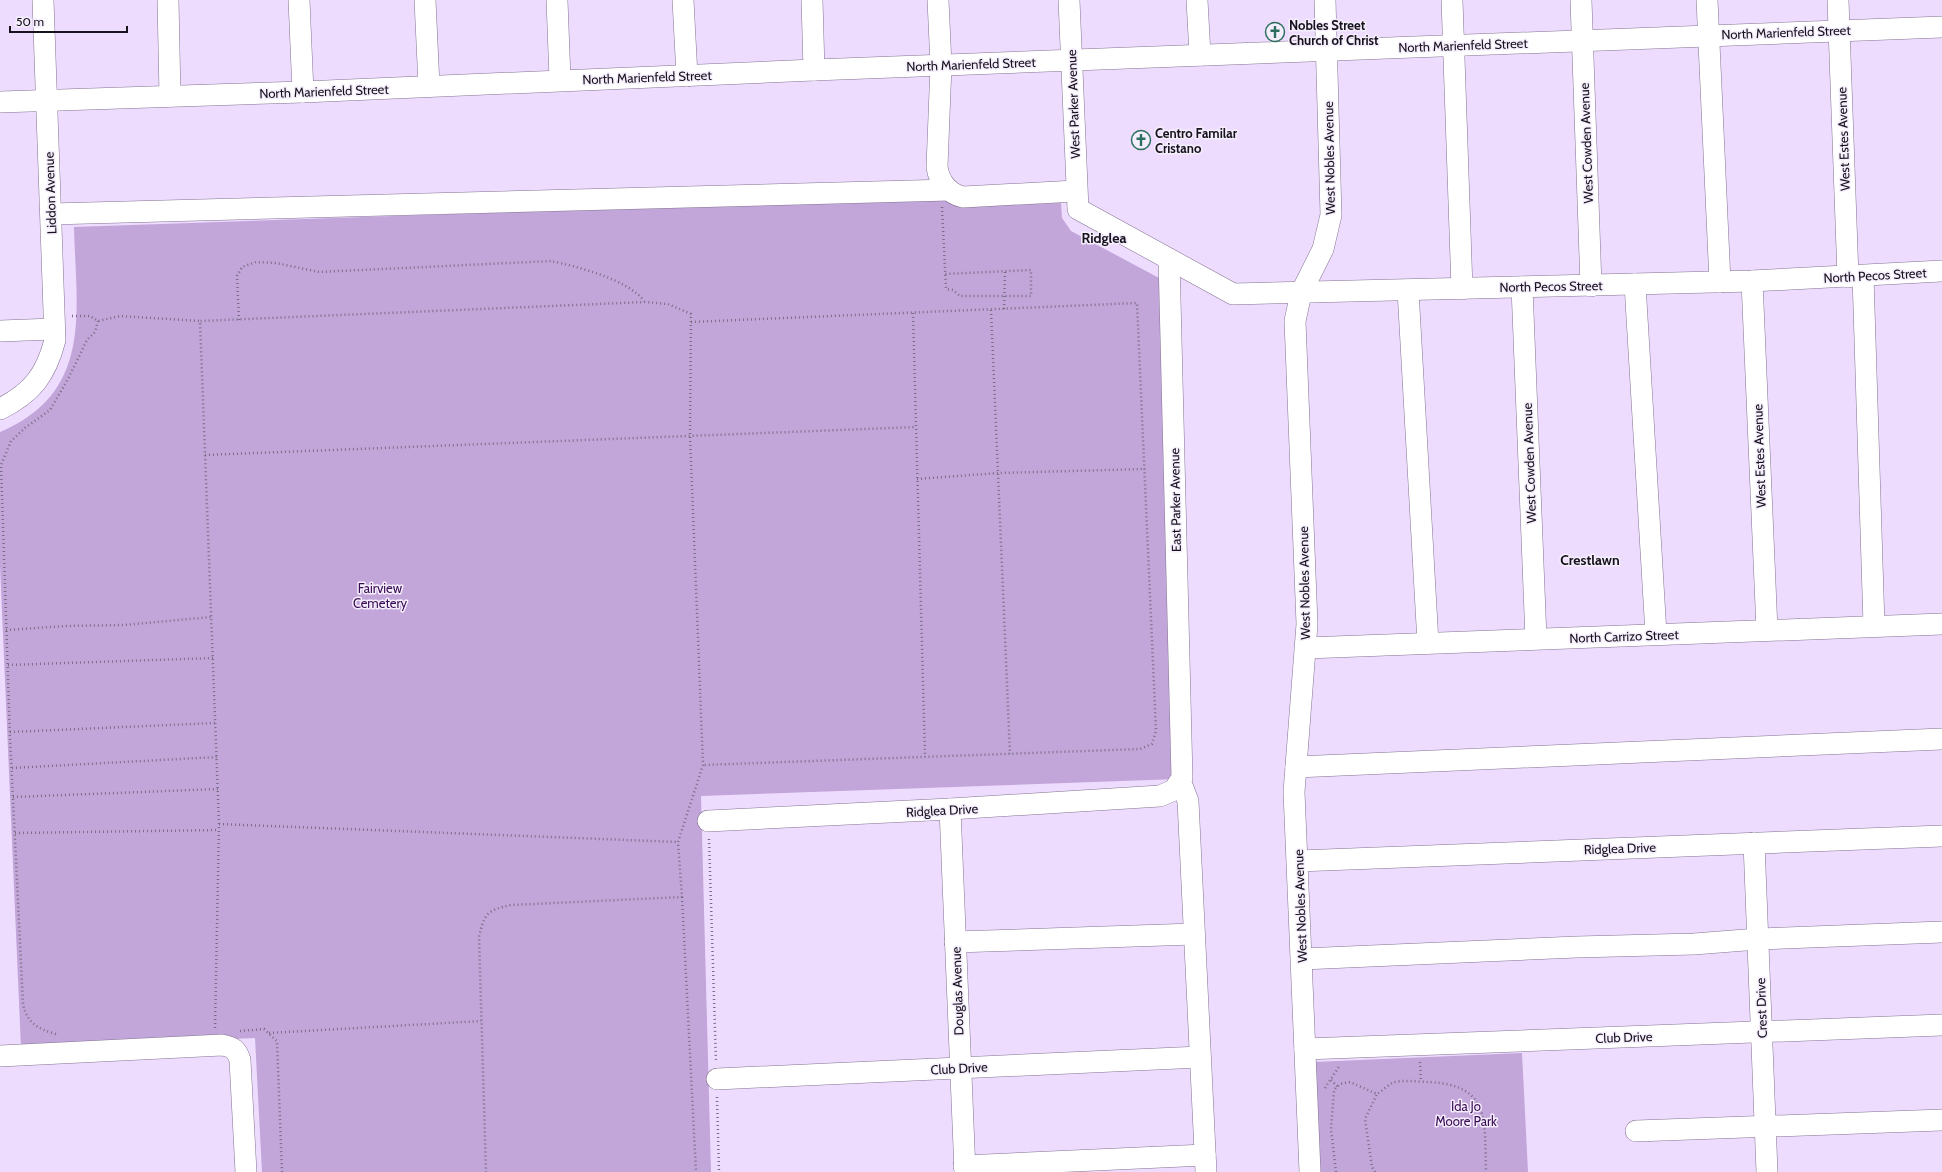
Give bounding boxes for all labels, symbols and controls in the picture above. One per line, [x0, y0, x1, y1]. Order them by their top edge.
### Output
scale bar [10, 8, 127, 34]
text: 50 m [16, 14, 44, 29]
place label: Nobles Street Church of Christ [1289, 17, 1379, 48]
church icon: Nobles Street Church of Christ [1264, 21, 1286, 43]
street label: North Marienfeld Street [1721, 22, 1852, 42]
street label: North Marienfeld Street [1398, 35, 1529, 55]
street label: West Parker Avenue [1063, 49, 1083, 159]
street label: North Marienfeld Street [906, 54, 1037, 74]
street label: North Marienfeld Street [582, 67, 713, 87]
street label: North Marienfeld Street [259, 81, 390, 101]
street label: West Cowden Avenue [1576, 82, 1596, 204]
street label: West Estes Avenue [1833, 86, 1853, 191]
street label: West Nobles Avenue [1320, 101, 1338, 215]
place label: Centro Familar Cristano [1155, 125, 1238, 156]
church icon: Centro Familar Cristano [1130, 129, 1152, 151]
street label: Liddon Avenue [41, 151, 59, 234]
district label: Ridglea [1082, 229, 1126, 247]
street label: North Pecos Street [1823, 264, 1928, 286]
street label: North Pecos Street [1499, 277, 1603, 295]
street label: West Cowden Avenue [1519, 402, 1539, 524]
street label: West Estes Avenue [1749, 403, 1769, 508]
street label: East Parker Avenue [1166, 447, 1184, 552]
street label: West Nobles Avenue [1295, 526, 1313, 640]
district label: Crestlawn [1560, 551, 1620, 569]
park label: Fairview Cemetery [353, 580, 408, 611]
street label: North Carrizo Street [1569, 626, 1679, 646]
street label: Ridglea Drive [906, 800, 979, 820]
street label: Ridglea Drive [1584, 839, 1657, 857]
street label: West Nobles Avenue [1290, 849, 1310, 963]
street label: Douglas Avenue [947, 946, 967, 1036]
street label: Crest Drive [1752, 977, 1770, 1038]
street label: Club Drive [1595, 1028, 1653, 1046]
street label: Club Drive [930, 1058, 988, 1077]
park label: Ida Jo Moore Park [1435, 1098, 1497, 1129]

